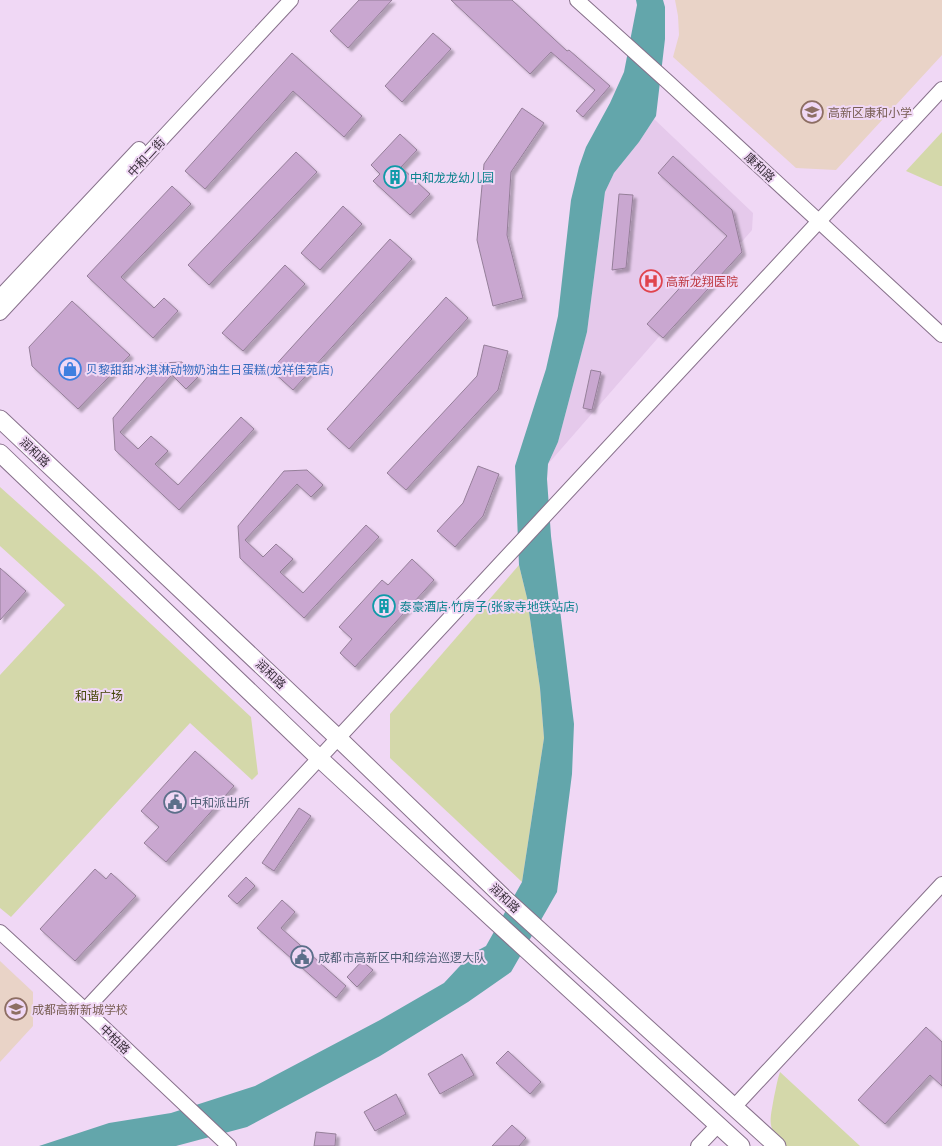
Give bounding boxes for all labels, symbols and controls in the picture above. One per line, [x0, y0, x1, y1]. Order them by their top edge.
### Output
school or university icon: 高新区康和小学 [799, 99, 825, 125]
place label: 高新区康和小学 [828, 105, 912, 120]
street label: 中和二街 [124, 134, 168, 180]
street label: 康和路 [742, 149, 778, 185]
building icon: 中和龙龙幼儿园 [382, 164, 408, 190]
place label: 中和龙龙幼儿园 [410, 170, 494, 185]
hospital icon: 高新龙翔医院 [638, 268, 664, 294]
place label: 高新龙翔医院 [666, 274, 738, 289]
shop icon: 贝黎甜甜冰淇淋动物奶油生日蛋糕(龙祥佳苑店) [57, 356, 83, 382]
place label: 贝黎甜甜冰淇淋动物奶油生日蛋糕(龙祥佳苑店) [86, 362, 334, 377]
street label: 润和路 [17, 434, 53, 470]
building icon: 泰豪酒店·竹房子(张家寺地铁站店) [371, 593, 397, 619]
place label: 泰豪酒店·竹房子(张家寺地铁站店) [400, 599, 579, 614]
street label: 润和路 [253, 656, 289, 692]
park label: 和谐广场 [75, 688, 123, 703]
public building icon: 中和派出所 [162, 789, 188, 815]
place label: 中和派出所 [190, 795, 250, 810]
street label: 润和路 [487, 880, 523, 916]
public building icon: 成都市高新区中和综治巡逻大队 [289, 944, 315, 970]
place label: 成都市高新区中和综治巡逻大队 [318, 950, 486, 965]
school or university icon: 成都高新新城学校 [3, 996, 29, 1022]
place label: 成都高新新城学校 [32, 1002, 128, 1017]
street label: 中柏路 [97, 1021, 133, 1057]

